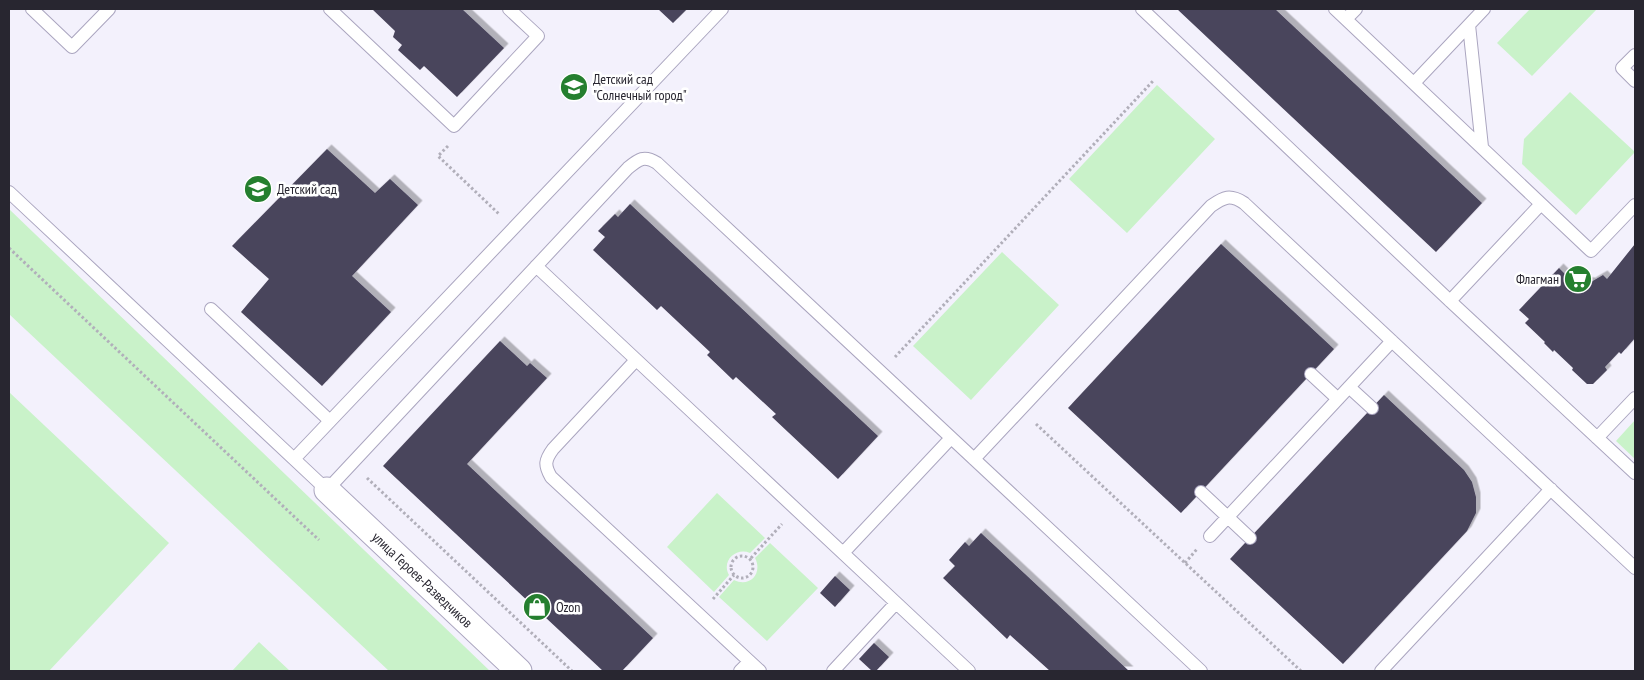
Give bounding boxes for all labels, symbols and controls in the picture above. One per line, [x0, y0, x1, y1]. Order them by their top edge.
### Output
place label: Детский сад "Солнечный город" [593, 70, 687, 104]
school or university icon: Детский сад "Солнечный город" [559, 72, 589, 102]
school or university icon: Детский сад [243, 174, 273, 204]
place label: Детский сад [277, 180, 337, 198]
supermarket icon: Флагман [1563, 264, 1593, 294]
place label: Флагман [1516, 270, 1559, 288]
street label: улица Героев-Разведчиков [368, 528, 477, 632]
shop icon: Ozon [522, 592, 552, 622]
place label: Ozon [556, 598, 581, 616]

